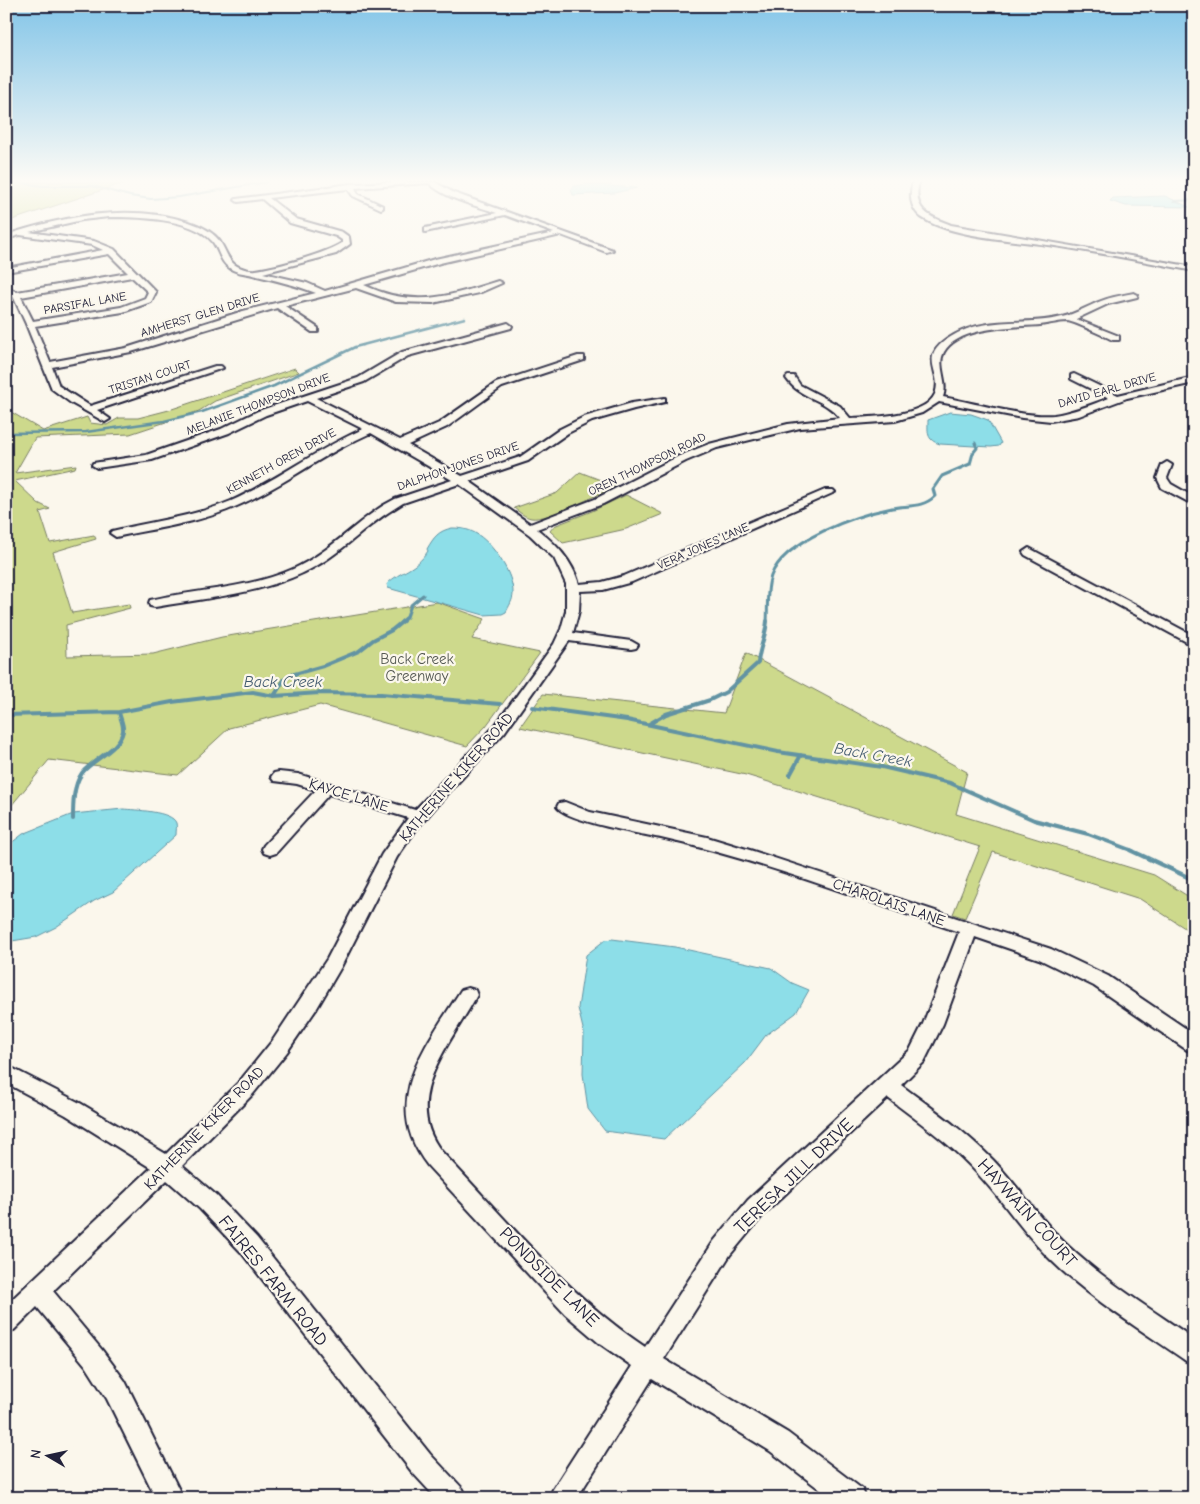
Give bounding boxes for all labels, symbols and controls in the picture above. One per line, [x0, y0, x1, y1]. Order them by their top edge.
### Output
street label: PARSIFAL LANE [43, 289, 127, 317]
street label: AMHERST GLEN DRIVE [139, 290, 261, 340]
street label: TRISTAN COURT [107, 357, 194, 397]
street label: DAVID EARL DRIVE [1056, 369, 1158, 411]
street label: MELANIE THOMPSON DRIVE [184, 370, 332, 438]
street label: KENNETH OREN DRIVE [224, 425, 338, 497]
street label: OREN THOMPSON ROAD [586, 429, 708, 499]
street label: DALPHON JONES DRIVE [395, 439, 521, 493]
street label: VERA JONES LANE [655, 519, 751, 573]
park label: Back Creek Greenway [380, 650, 455, 685]
water label: Back Creek [244, 673, 323, 691]
street label: KATHERINE KIKER ROAD [395, 709, 517, 845]
water label: Back Creek [833, 739, 913, 771]
street label: KAYCE LANE [307, 774, 391, 816]
street label: CHAROLAIS LANE [830, 874, 948, 930]
street label: KATHERINE KIKER ROAD [140, 1062, 268, 1194]
street label: TERESA JILL DRIVE [730, 1114, 858, 1238]
street label: HAYWAIN COURT [973, 1155, 1081, 1272]
street label: FAIRES FARM ROAD [214, 1212, 332, 1350]
street label: PONDSIDE LANE [495, 1223, 603, 1331]
north arrow [22, 1432, 72, 1482]
text: N [27, 1448, 45, 1460]

